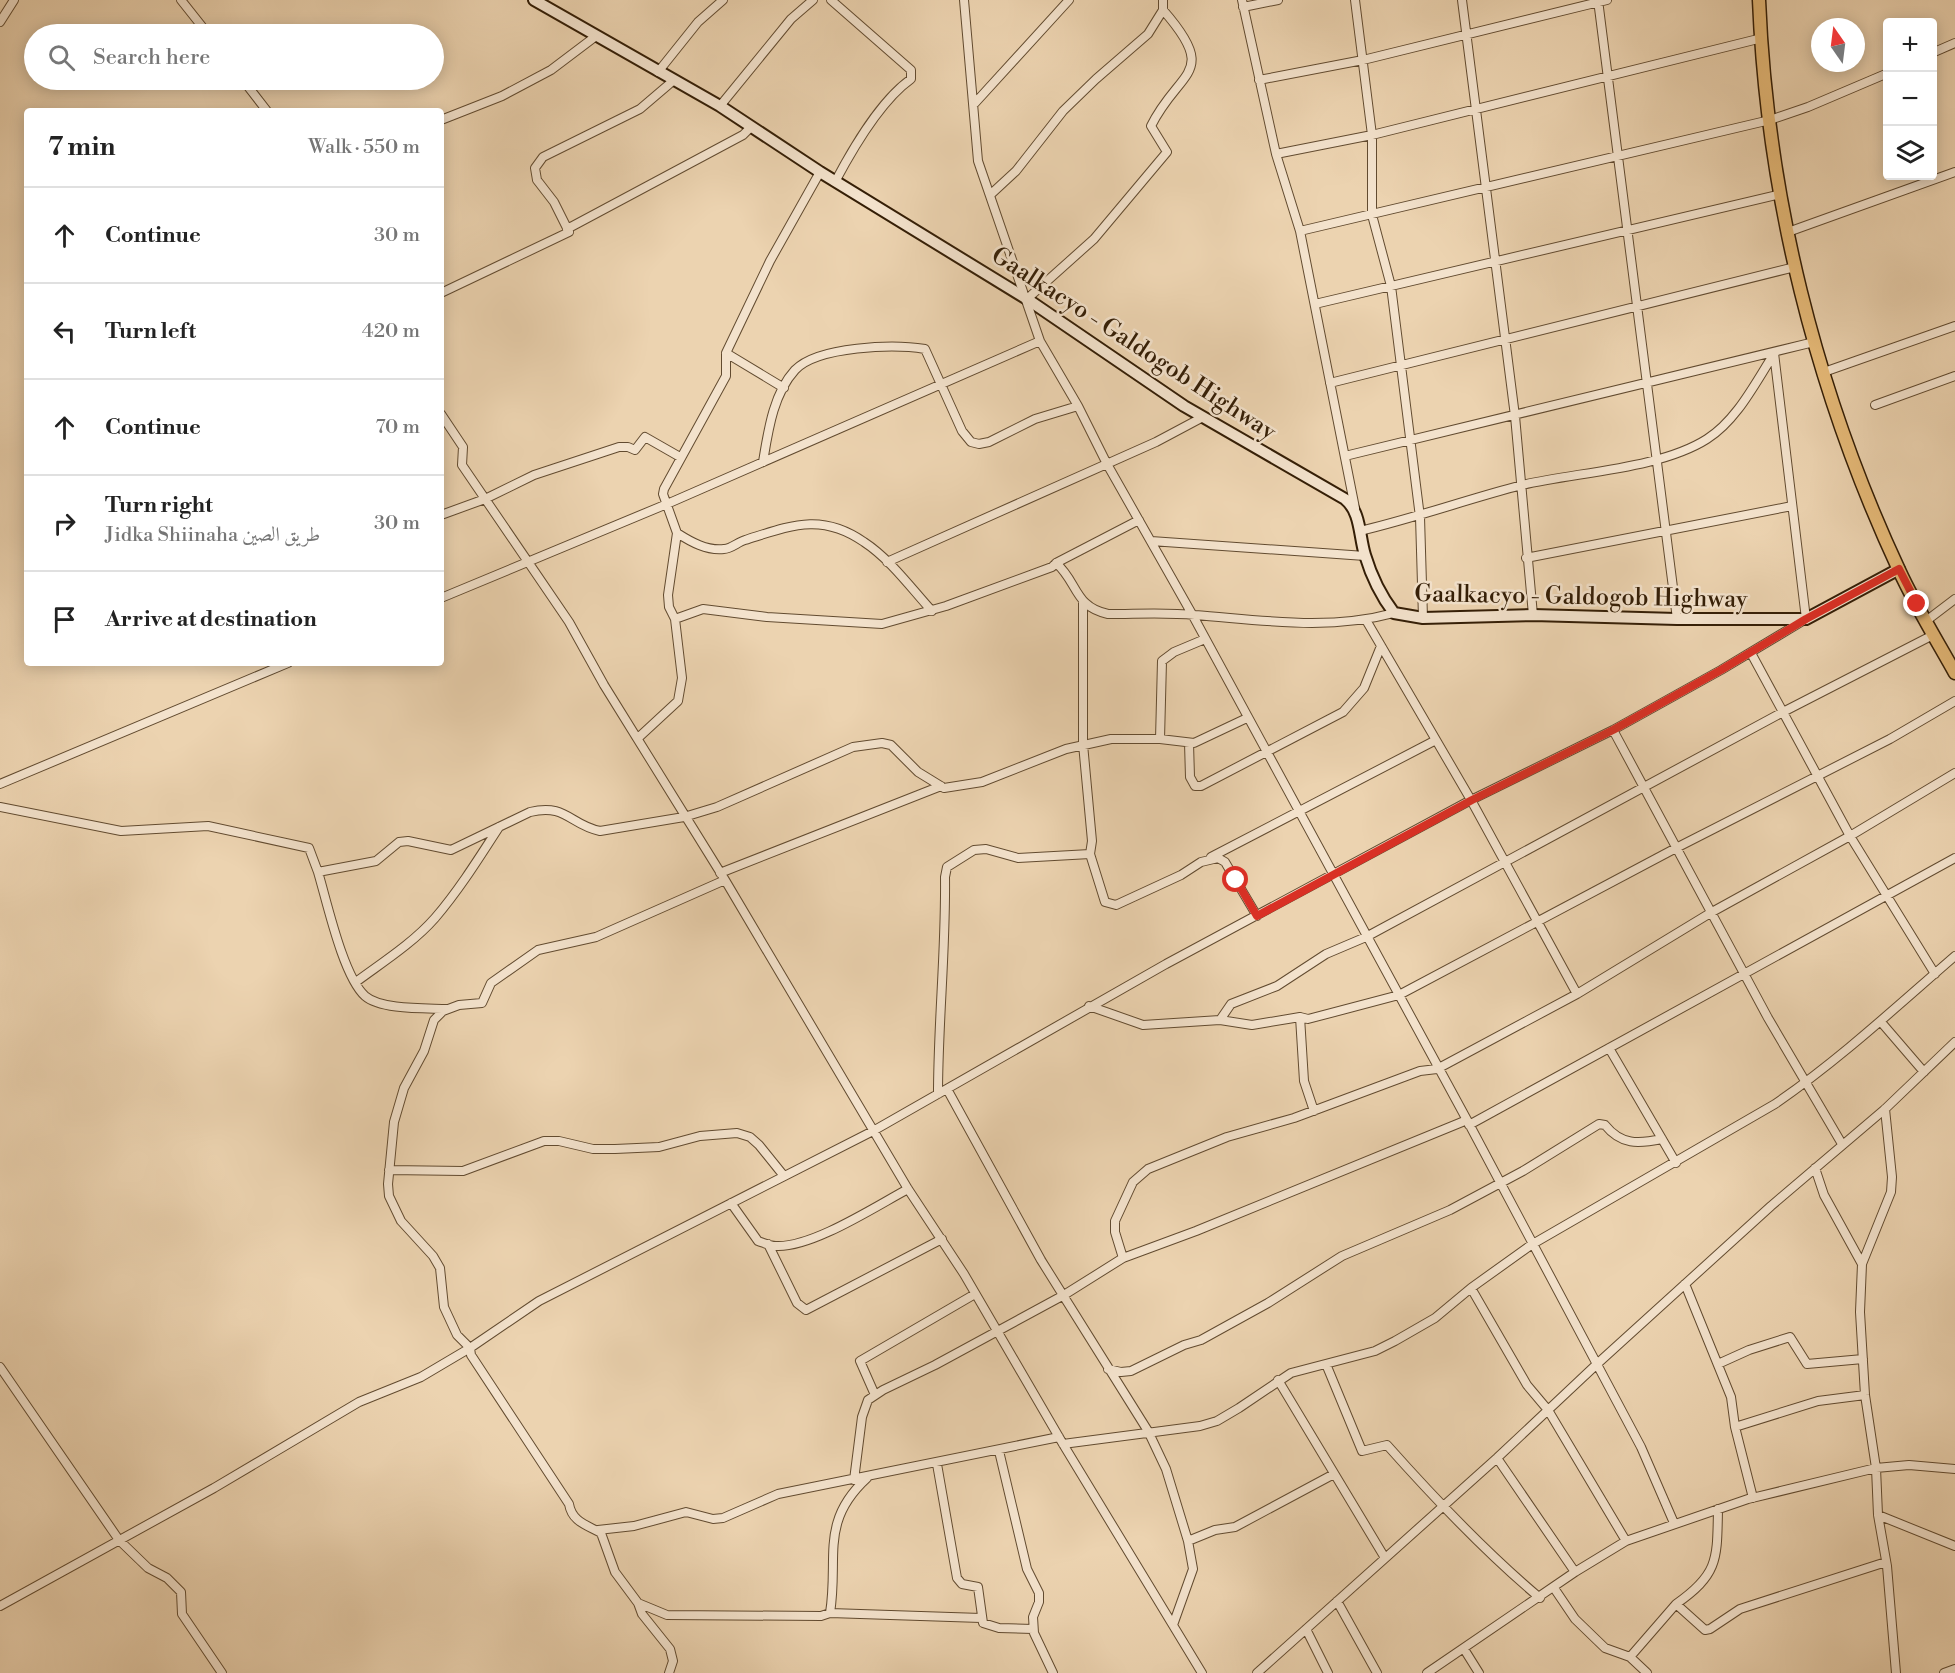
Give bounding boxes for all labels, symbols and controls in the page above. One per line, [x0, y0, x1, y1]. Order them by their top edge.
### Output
north arrow [1811, 18, 1865, 72]
map controls [1883, 18, 1937, 180]
button: + [1883, 18, 1937, 72]
search box [24, 24, 444, 90]
icon: search [45, 41, 78, 74]
text: Search here [93, 44, 210, 71]
button: − [1883, 72, 1937, 126]
button: layers [1883, 126, 1937, 180]
text: 7 min [48, 131, 115, 163]
text: Walk · 550 m [308, 135, 420, 160]
icon: ahead [48, 219, 81, 252]
text: Continue [105, 222, 201, 249]
text: 30 m [374, 223, 420, 248]
street label: Gaalkacyo - Galdogob Highway [986, 240, 1282, 447]
icon: left [48, 315, 81, 348]
text: Turn left [105, 318, 196, 345]
text: 420 m [362, 319, 420, 344]
icon: ahead [48, 411, 81, 444]
text: Continue [105, 414, 201, 441]
text: 70 m [376, 415, 420, 440]
text: Turn right [105, 492, 213, 519]
icon: right [48, 507, 81, 540]
text: 30 m [374, 511, 420, 536]
text: Jidka Shiinaha طريق الصين [105, 523, 320, 548]
street label: Gaalkacyo - Galdogob Highway [1414, 579, 1748, 615]
route end [1903, 590, 1929, 616]
icon: arrive [48, 603, 81, 636]
text: Arrive at destination [105, 606, 317, 633]
route start [1222, 866, 1248, 892]

